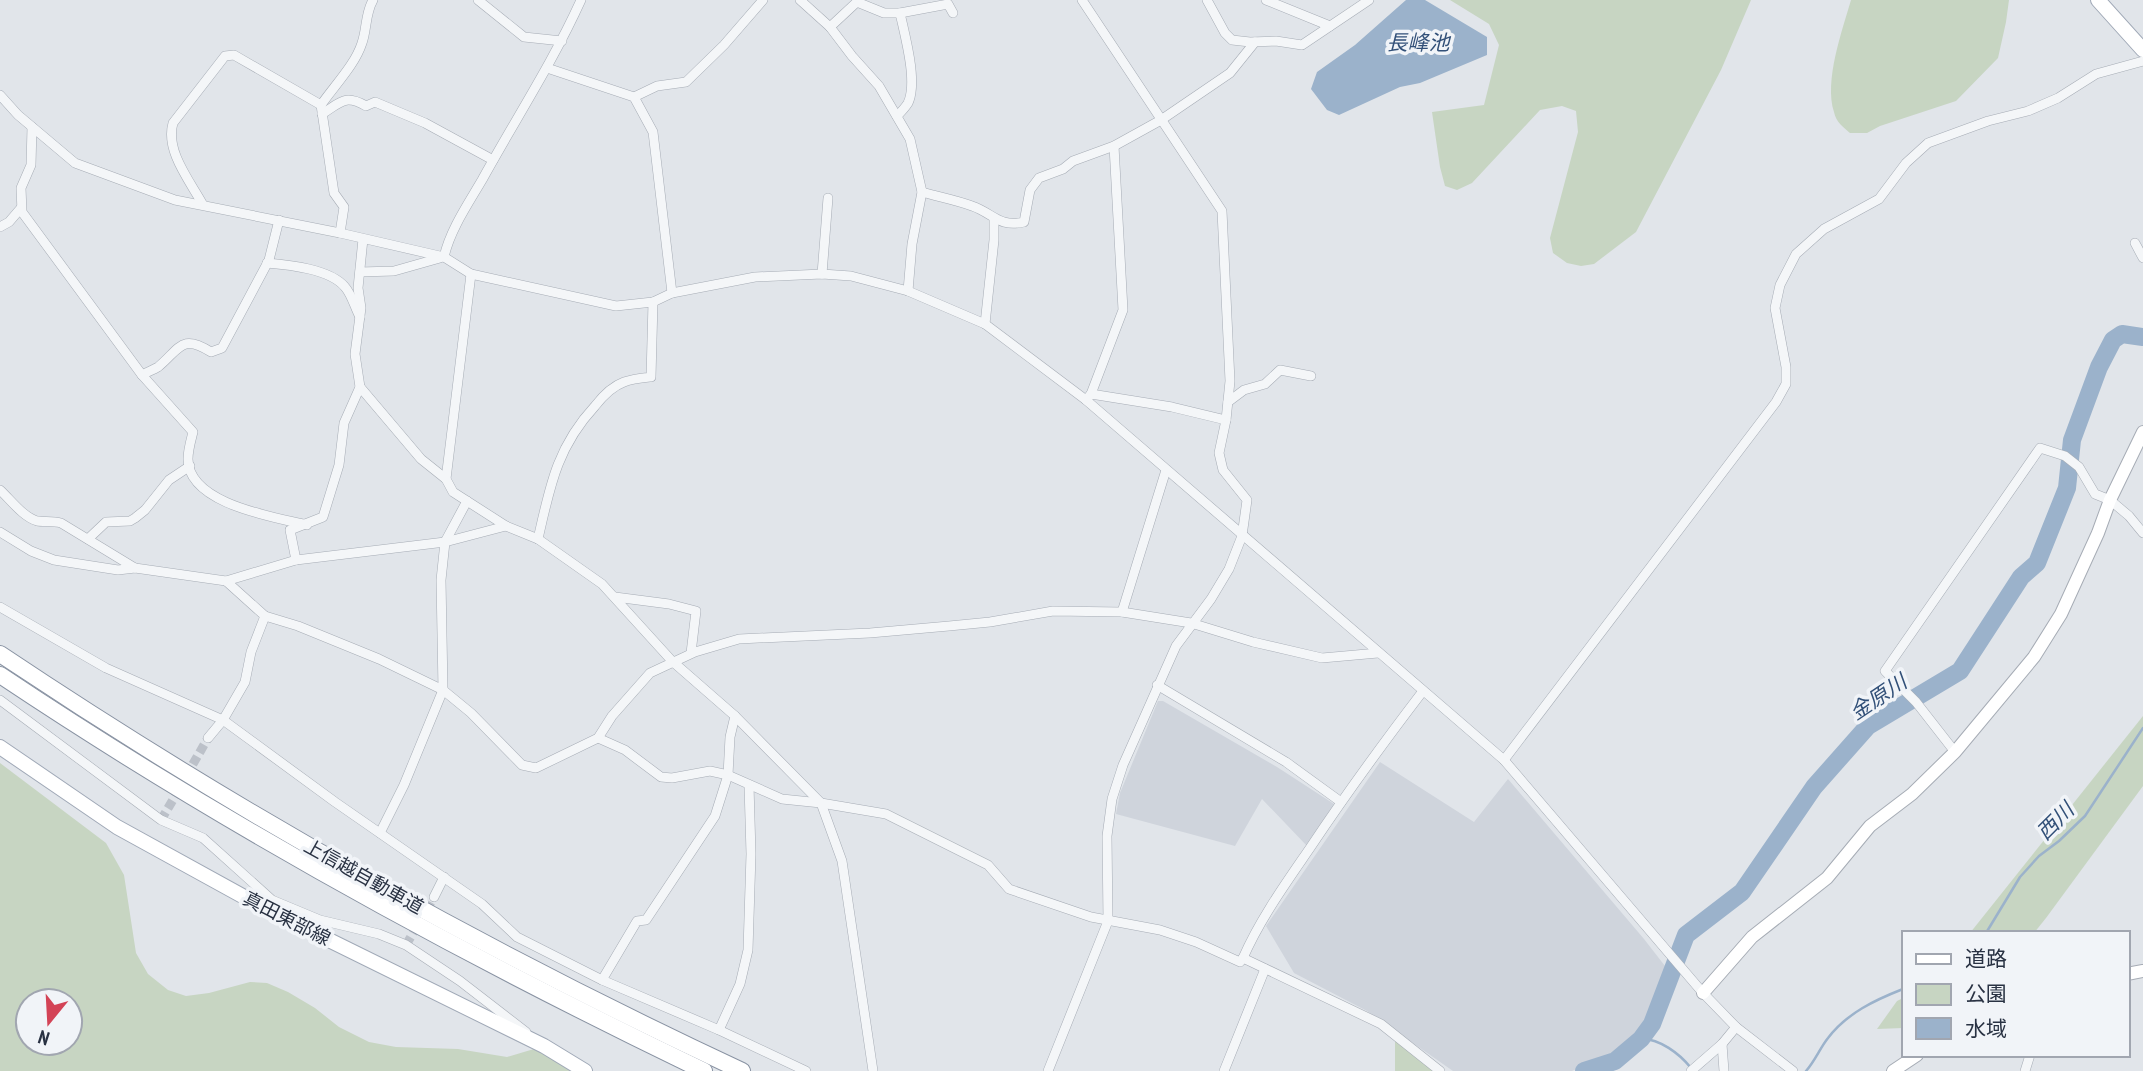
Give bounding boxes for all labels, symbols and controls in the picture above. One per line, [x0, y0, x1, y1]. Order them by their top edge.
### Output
water label: 長峰池 [1387, 29, 1451, 56]
water label: 金原川 [1844, 667, 1913, 726]
water label: 西川 [2031, 795, 2081, 845]
street label: 上信越自動車道 [300, 833, 428, 919]
street label: 真田東部線 [239, 886, 335, 950]
legend [1902, 931, 2129, 1057]
text: 道路 [1965, 945, 2007, 972]
text: 公園 [1965, 980, 2007, 1007]
north arrow [14, 987, 84, 1057]
text: 水域 [1965, 1015, 2007, 1042]
text: N [35, 1025, 52, 1051]

